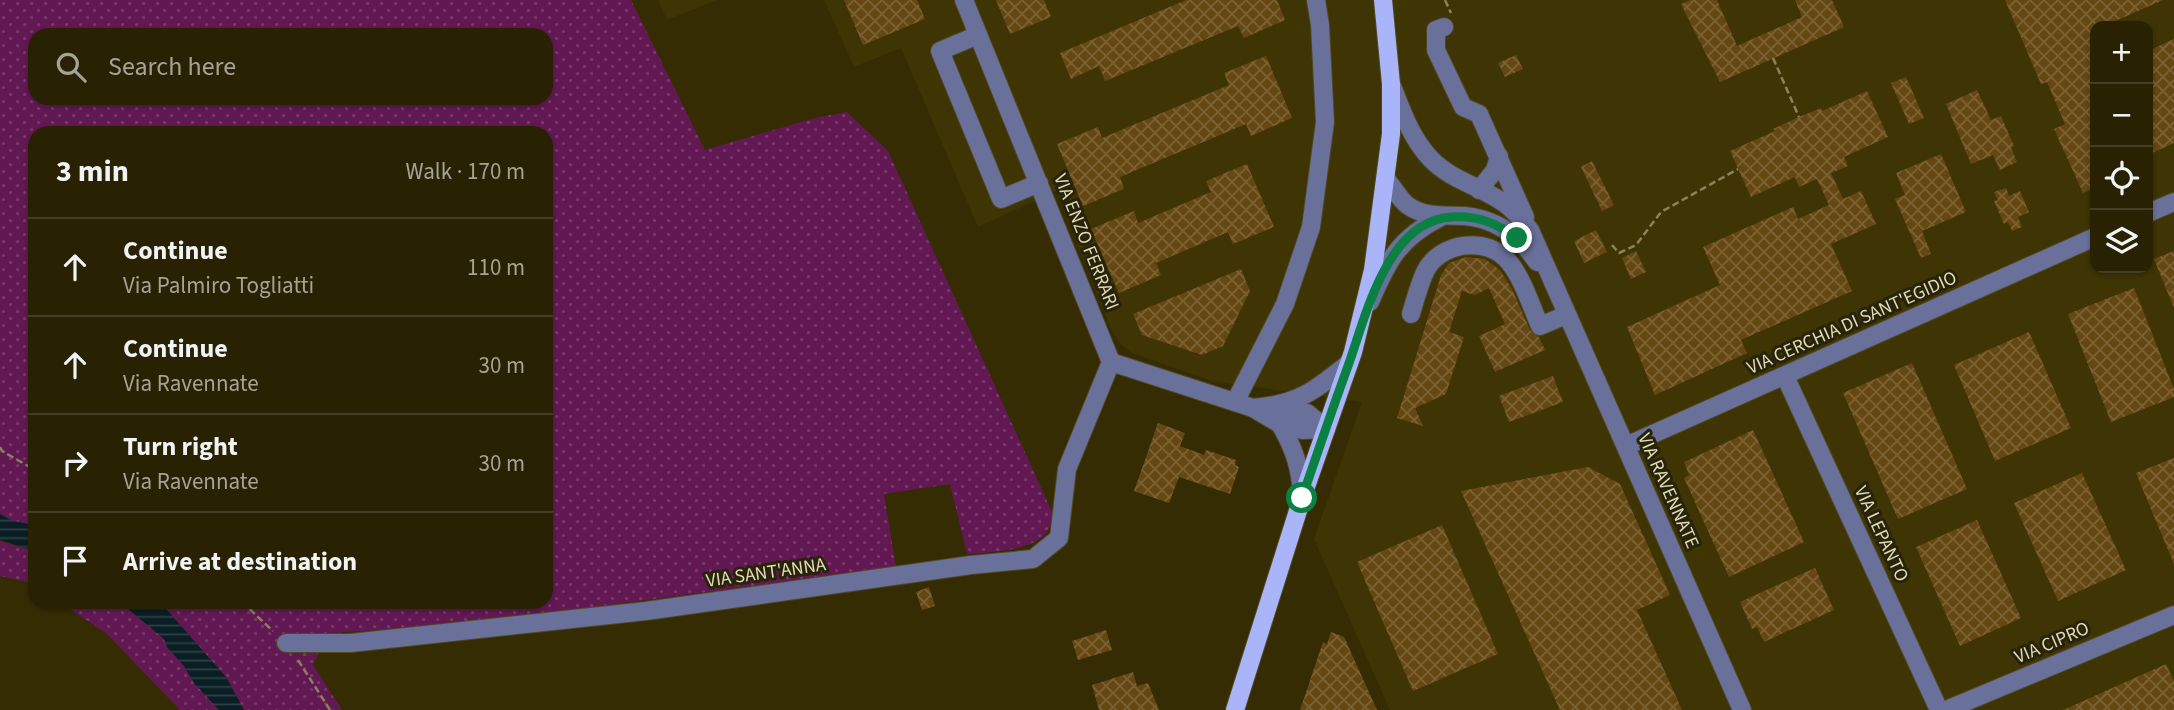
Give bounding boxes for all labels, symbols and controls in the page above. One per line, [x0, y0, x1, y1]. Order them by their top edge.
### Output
map controls [2090, 21, 2153, 273]
button: + [2090, 21, 2153, 84]
search box [28, 28, 553, 105]
icon: search [52, 48, 90, 86]
text: Search here [108, 48, 236, 85]
button: − [2090, 84, 2153, 147]
button: locate [2090, 147, 2153, 210]
text: 3 min [56, 150, 129, 193]
text: Walk · 170 m [406, 155, 525, 188]
street label: VIA ENZO FERRARI [1046, 170, 1126, 314]
button: layers [2090, 210, 2153, 273]
route end [1501, 222, 1532, 253]
text: Continue [123, 232, 228, 269]
icon: ahead [56, 248, 94, 286]
text: 110 m [467, 251, 525, 284]
street label: VIA CERCHIA DI SANT'EGIDIO [1743, 264, 1961, 382]
text: Via Palmiro Togliatti [123, 269, 314, 302]
text: Continue [123, 330, 228, 367]
icon: ahead [56, 346, 94, 384]
text: 30 m [478, 349, 525, 382]
text: Via Ravennate [123, 367, 259, 400]
text: Turn right [123, 428, 238, 465]
street label: VIA RAVENNATE [1631, 429, 1705, 553]
icon: right [56, 444, 94, 482]
text: 30 m [478, 447, 525, 480]
text: Via Ravennate [123, 465, 259, 498]
route start [1286, 482, 1317, 513]
street label: VIA LEPANTO [1847, 482, 1915, 586]
icon: arrive [56, 542, 94, 580]
text: Arrive at destination [123, 543, 357, 580]
street label: VIA SANT'ANNA [704, 551, 828, 595]
street label: VIA CIPRO [2010, 615, 2094, 671]

